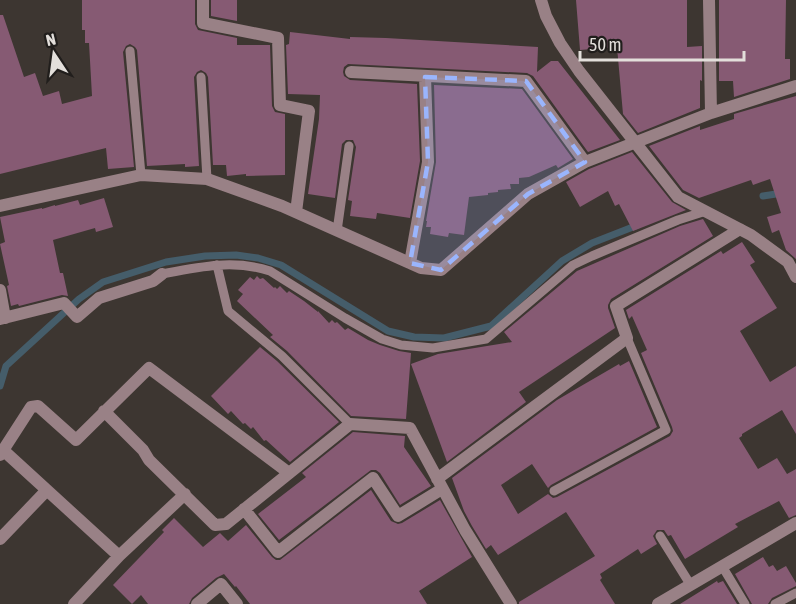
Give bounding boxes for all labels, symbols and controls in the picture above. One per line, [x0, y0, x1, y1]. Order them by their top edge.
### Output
north arrow [24, 24, 84, 84]
scale bar [580, 24, 744, 62]
text: N [44, 30, 57, 49]
text: 50 m [589, 34, 621, 55]

